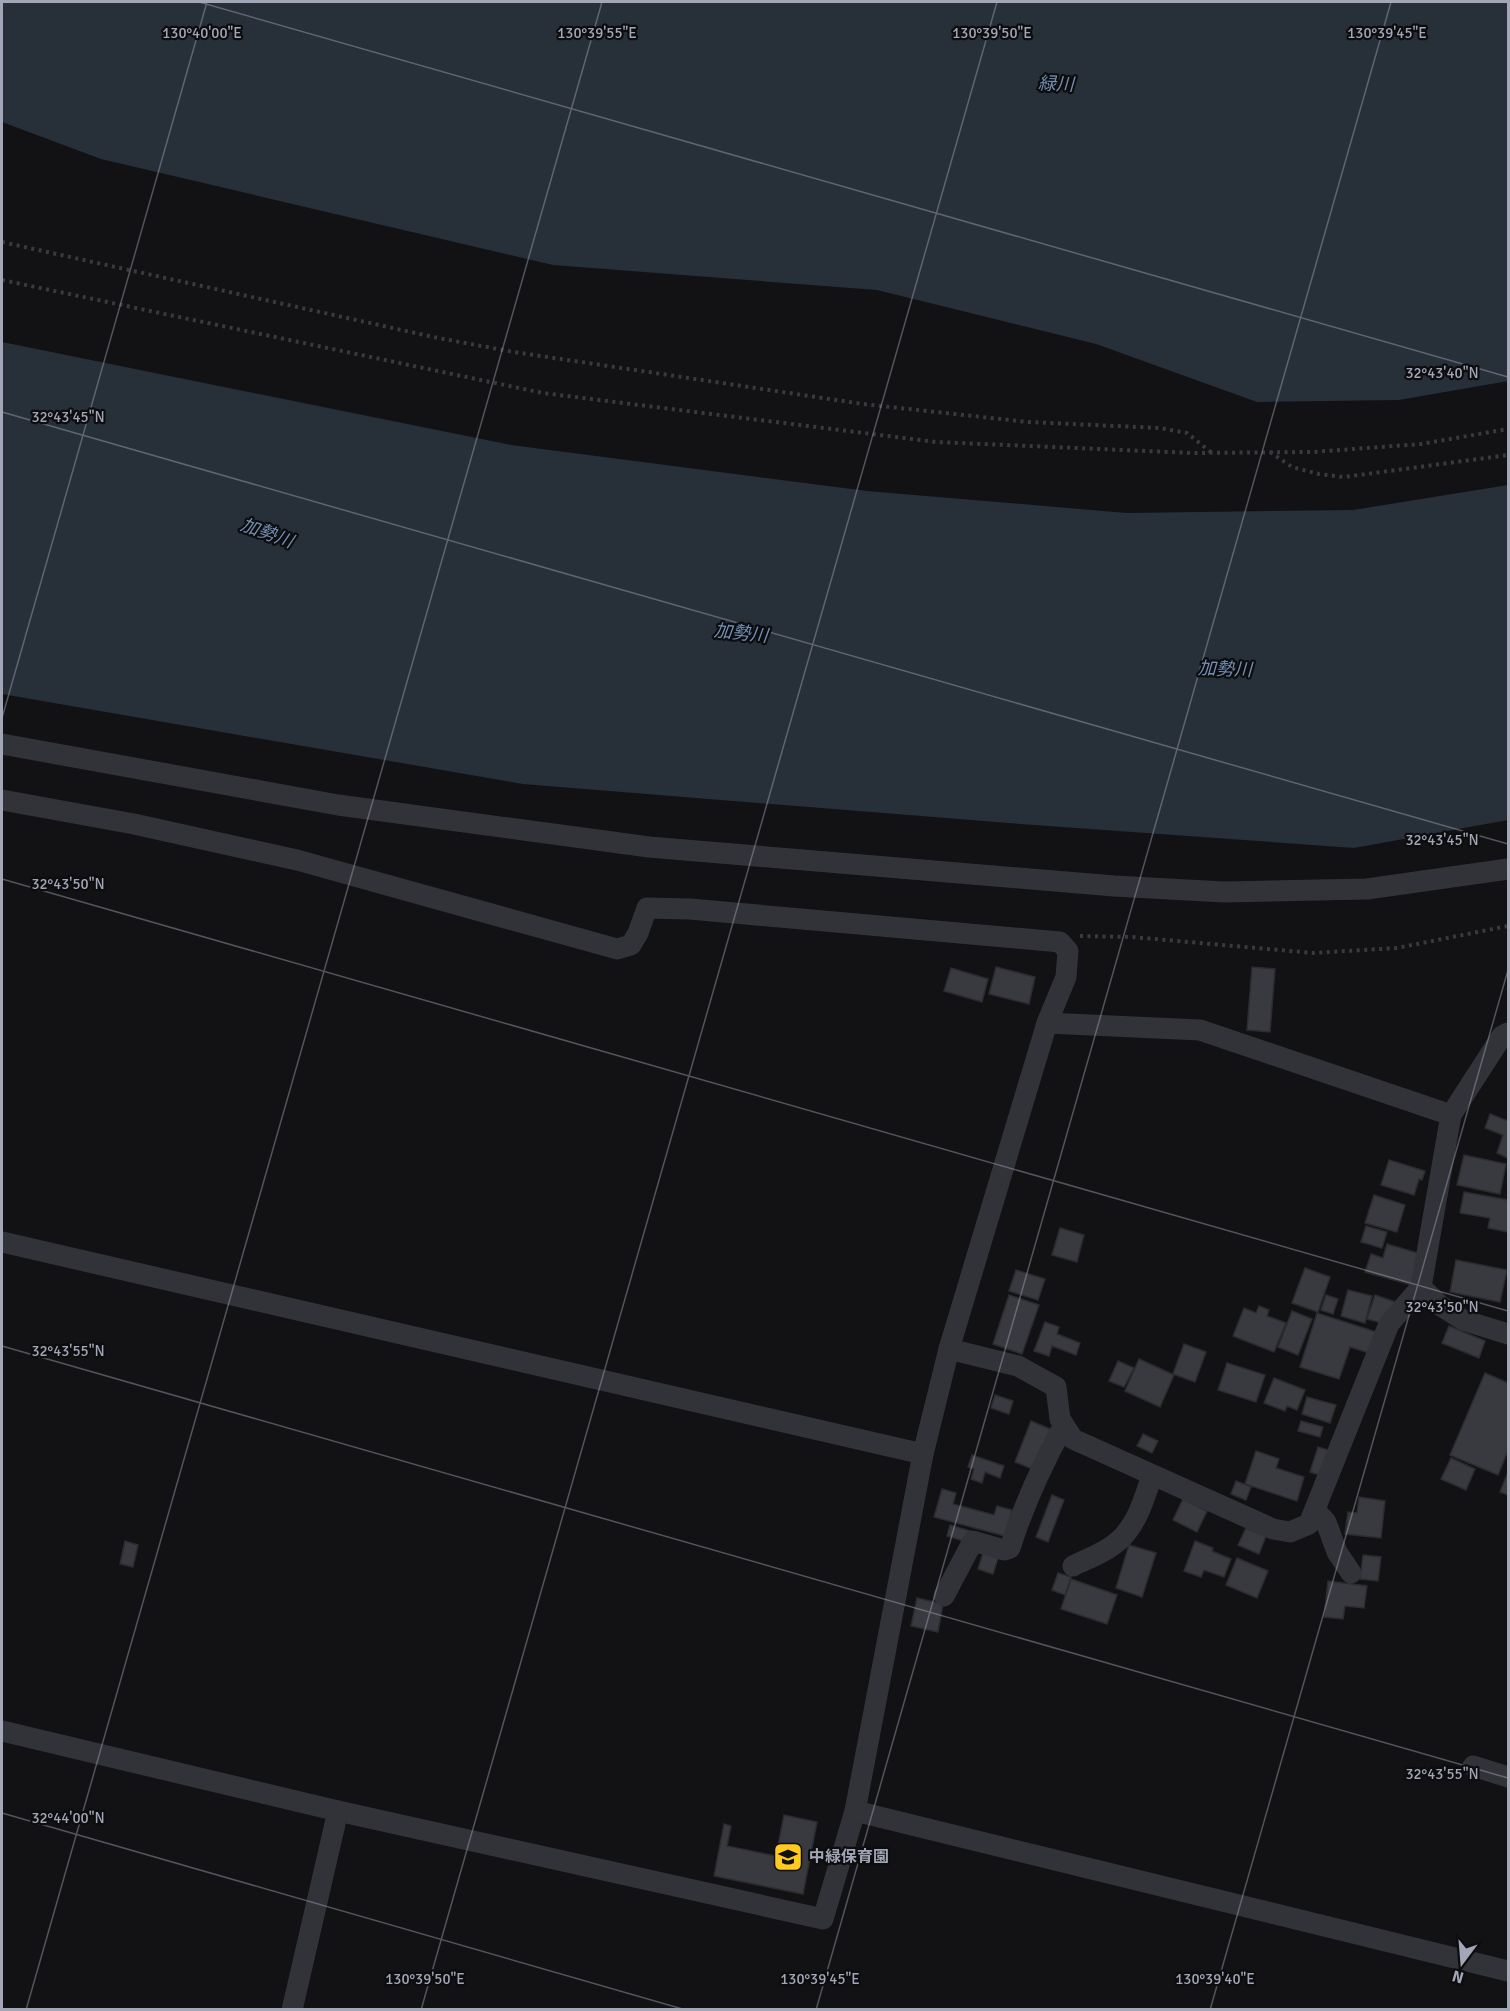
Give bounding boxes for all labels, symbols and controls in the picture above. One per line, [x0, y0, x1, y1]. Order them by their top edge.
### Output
text: 130°40'00"E [162, 24, 242, 42]
text: 130°39'55"E [557, 24, 637, 42]
text: 130°39'50"E [952, 24, 1032, 42]
text: 130°39'45"E [1347, 24, 1427, 42]
water label: 緑川 [1038, 72, 1076, 96]
text: 32°43'40"N [1405, 364, 1479, 382]
text: 32°43'45"N [31, 408, 105, 426]
water label: 加勢川 [238, 513, 298, 553]
water label: 加勢川 [713, 619, 771, 647]
water label: 加勢川 [1198, 657, 1254, 681]
text: 32°43'45"N [1405, 831, 1479, 849]
text: 32°43'50"N [31, 875, 105, 893]
text: 32°43'50"N [1405, 1298, 1479, 1316]
text: 32°43'55"N [31, 1342, 105, 1360]
text: 32°43'55"N [1405, 1765, 1479, 1783]
text: 32°44'00"N [31, 1809, 105, 1827]
school or university icon: 中緑保育園 [772, 1841, 804, 1873]
place label: 中緑保育園 [809, 1847, 889, 1867]
north arrow [1432, 1933, 1492, 1993]
text: N [1450, 1965, 1466, 1988]
text: 130°39'50"E [385, 1970, 465, 1988]
text: 130°39'45"E [780, 1970, 860, 1988]
text: 130°39'40"E [1175, 1970, 1255, 1988]

